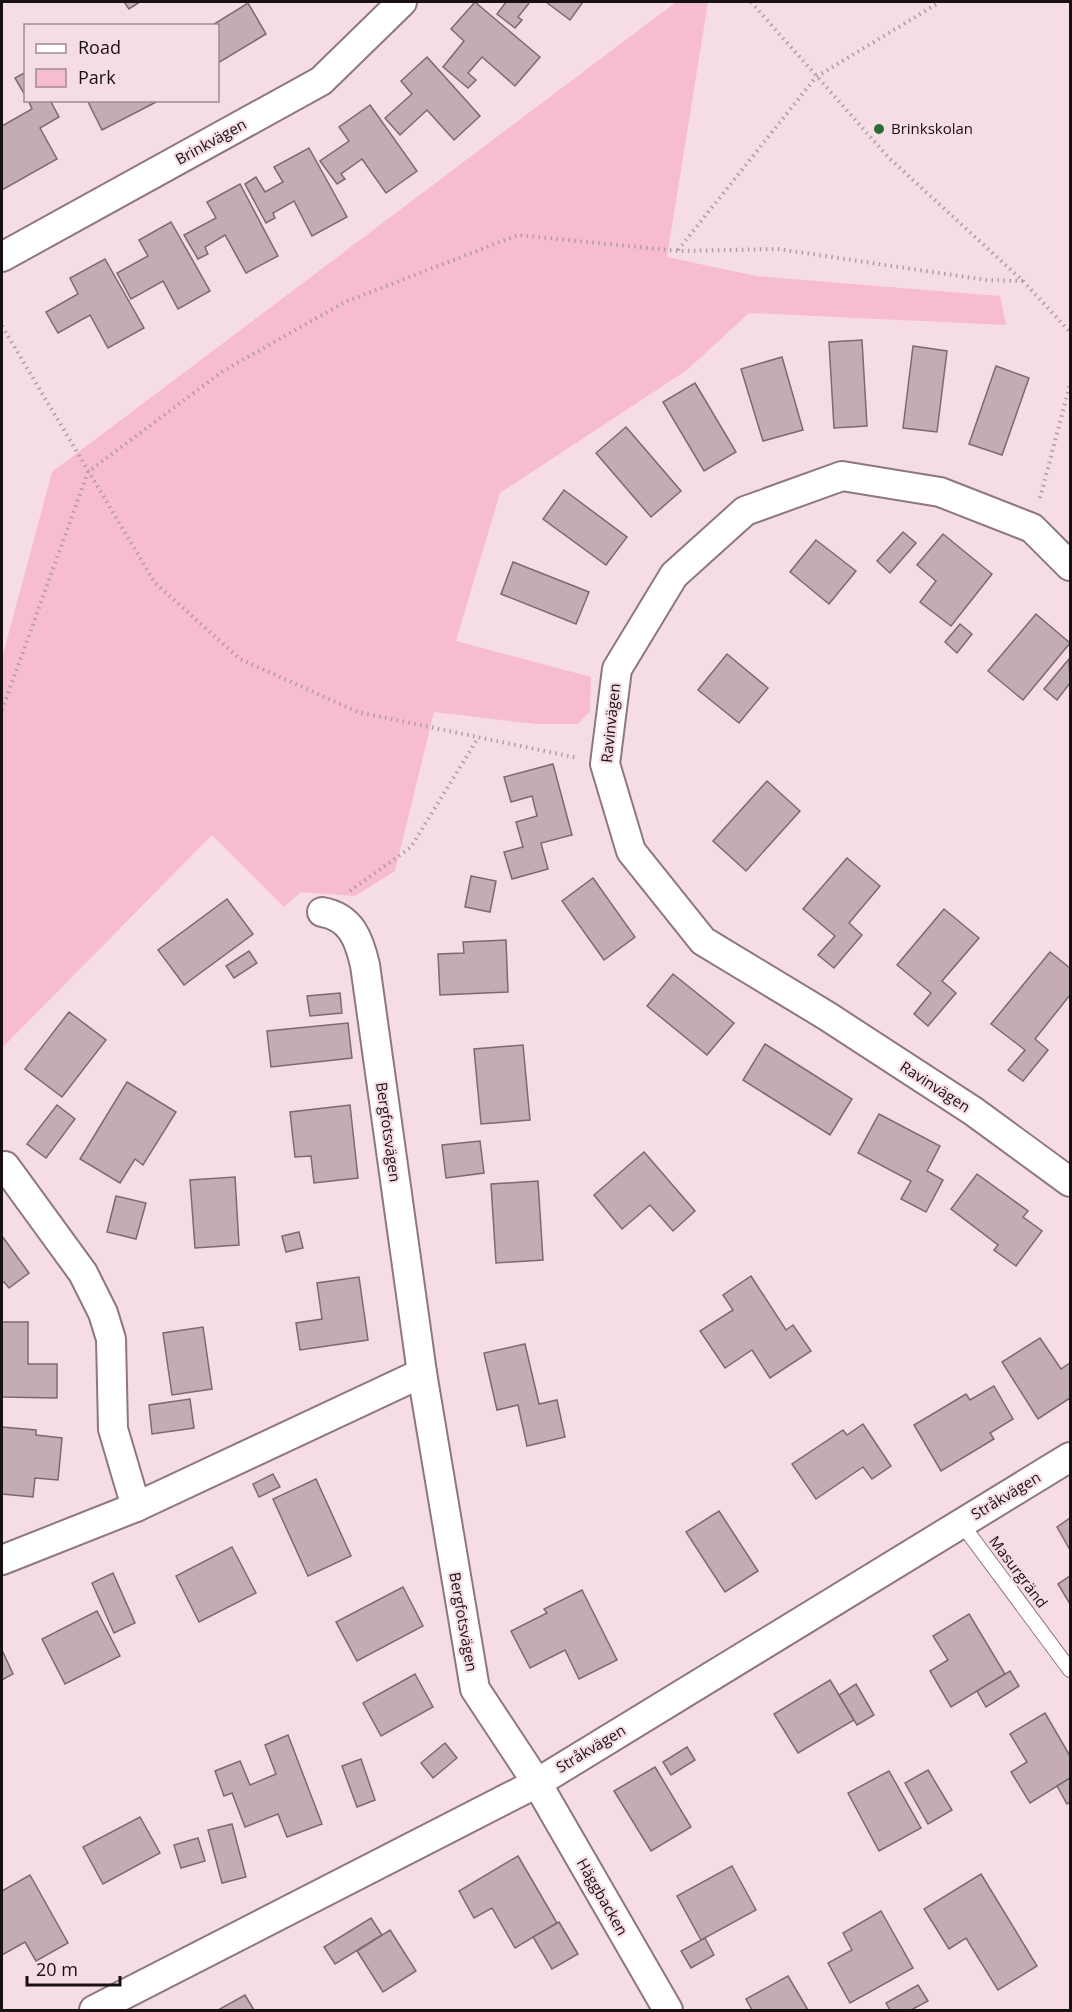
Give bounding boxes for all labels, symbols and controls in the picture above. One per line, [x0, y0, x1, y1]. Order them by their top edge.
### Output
legend [24, 24, 219, 102]
text: Road [78, 35, 121, 59]
text: Park [78, 65, 116, 89]
street label: Brinkvägen [171, 113, 250, 169]
place label: Brinkskolan [891, 118, 973, 138]
marker: Brinkskolan [872, 122, 886, 136]
street label: Ravinvägen [596, 682, 624, 764]
street label: Ravinvägen [897, 1056, 974, 1116]
street label: Bergfotsvägen [372, 1081, 406, 1183]
street label: Stråkvägen [967, 1467, 1044, 1524]
street label: Masurgränd [985, 1531, 1052, 1611]
street label: Bergfotsvägen [445, 1571, 483, 1673]
street label: Stråkvägen [552, 1720, 629, 1777]
street label: Häggbacken [573, 1854, 633, 1939]
scale bar [27, 1949, 120, 1987]
text: 20 m [36, 1957, 78, 1981]

